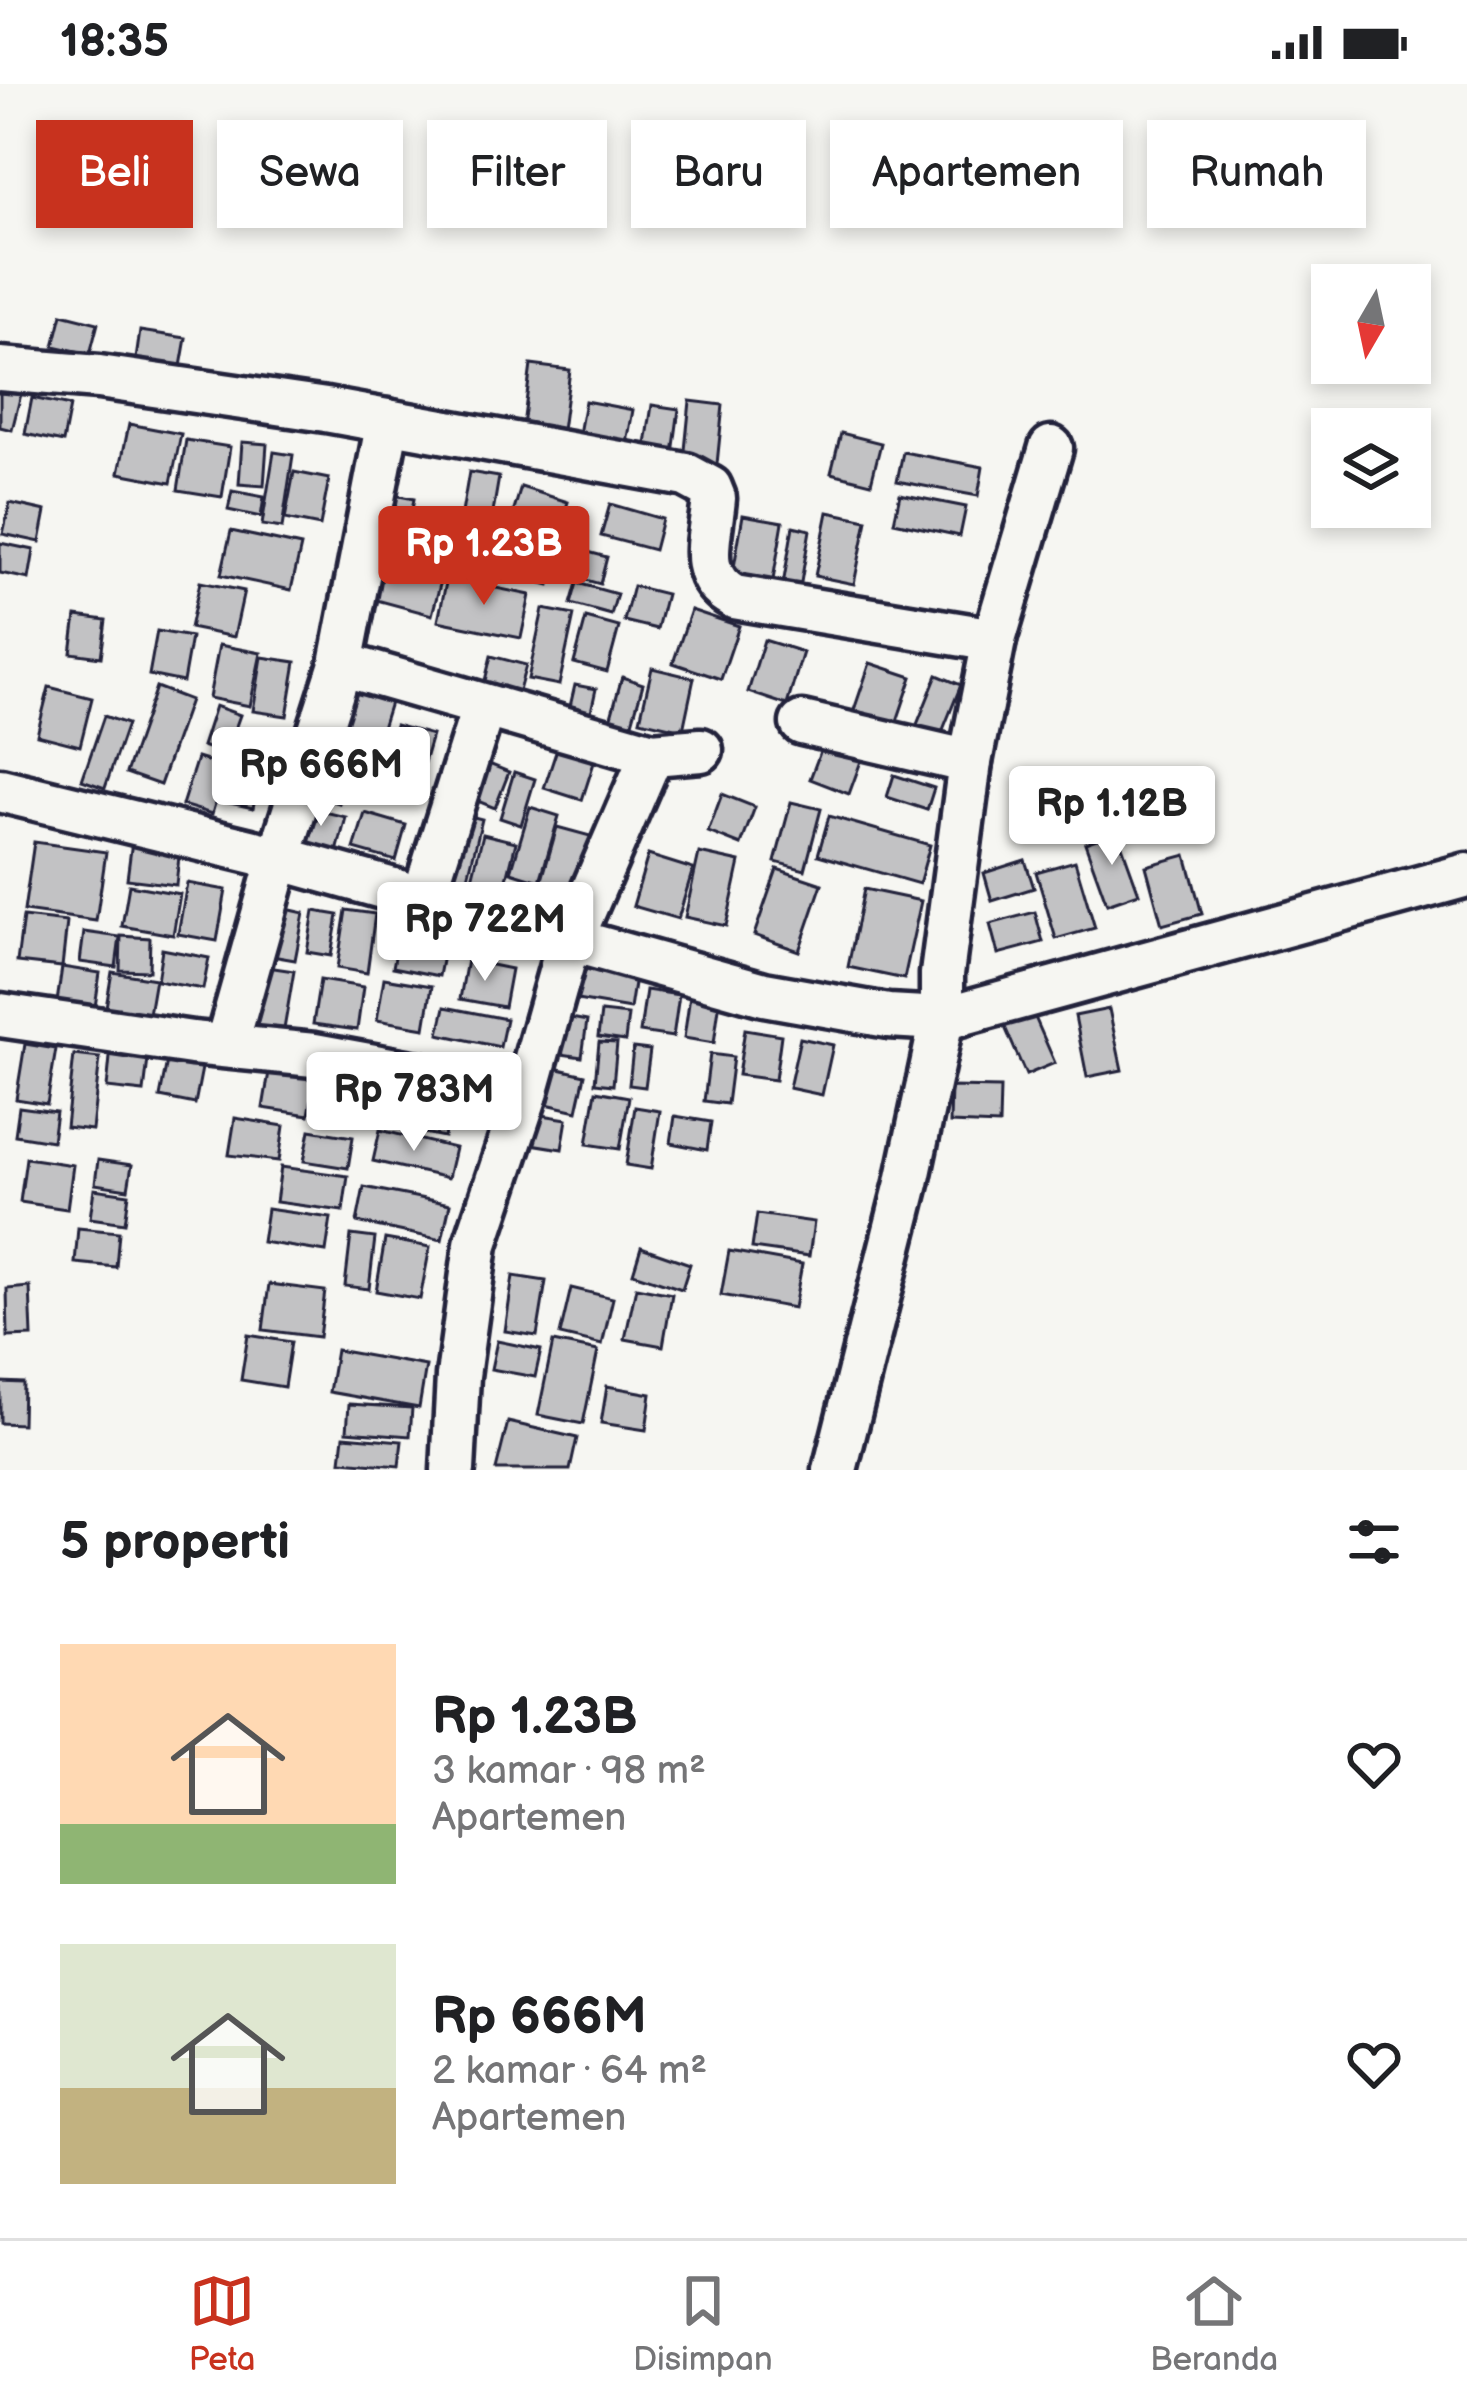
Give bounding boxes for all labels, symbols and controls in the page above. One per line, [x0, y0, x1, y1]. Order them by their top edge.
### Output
text: 18:35 [60, 15, 169, 70]
chip: Beli [36, 120, 193, 228]
chip: Sewa [217, 120, 403, 228]
chip: Filter [427, 120, 607, 228]
chip: Baru [631, 120, 806, 228]
chip: Apartemen [830, 120, 1123, 228]
chip: Rumah [1147, 120, 1366, 228]
north arrow [1311, 264, 1431, 384]
map controls [1311, 264, 1431, 528]
button: layers [1311, 408, 1431, 528]
pin: Rp 1.23B [360, 506, 608, 608]
text: Rp 1.23B [405, 521, 563, 568]
pin: Rp 666M [210, 727, 432, 829]
text: Rp 666M [239, 742, 403, 789]
pin: Rp 1.12B [988, 766, 1236, 868]
text: Rp 1.12B [1036, 781, 1188, 828]
pin: Rp 722M [374, 882, 596, 984]
text: Rp 722M [404, 897, 566, 944]
pin: Rp 783M [303, 1052, 525, 1154]
text: Rp 783M [334, 1067, 495, 1114]
icon: filters [1341, 1509, 1407, 1575]
text: 5 properti [60, 1512, 290, 1573]
text: Rp 1.23B [432, 1687, 638, 1748]
icon: home [156, 1692, 300, 1836]
icon: heart [1341, 1731, 1407, 1797]
text: 3 kamar · 98 m² [432, 1748, 706, 1795]
text: Apartemen [432, 1795, 626, 1842]
text: Rp 666M [432, 1987, 647, 2048]
icon: home [156, 1992, 300, 2136]
icon: heart [1341, 2031, 1407, 2097]
text: 2 kamar · 64 m² [432, 2048, 707, 2095]
text: Apartemen [432, 2095, 626, 2142]
tab: Peta [189, 2268, 256, 2380]
tab: Disimpan [633, 2268, 773, 2380]
tab: Beranda [1150, 2268, 1278, 2380]

